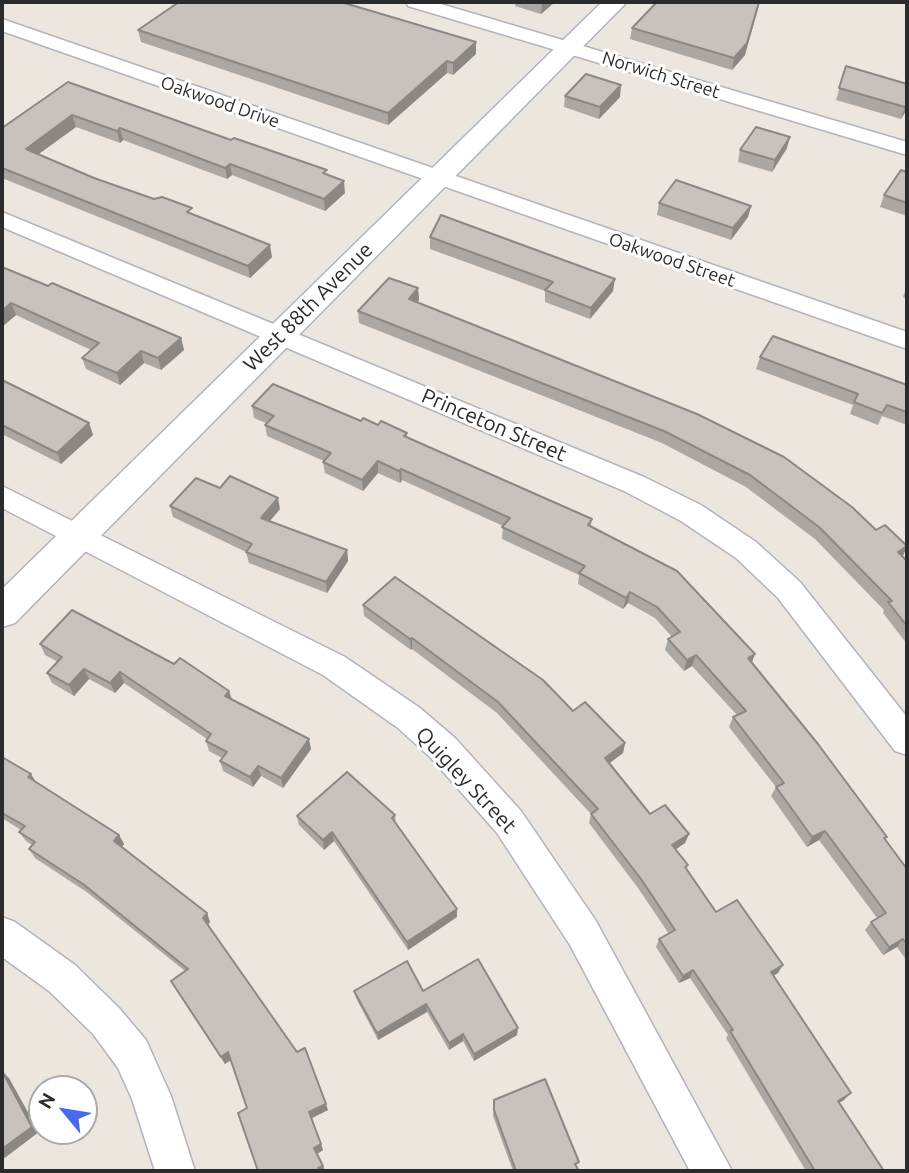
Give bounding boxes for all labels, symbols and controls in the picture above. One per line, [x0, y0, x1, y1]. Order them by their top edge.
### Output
street label: Norwich Street [600, 47, 722, 103]
street label: Oakwood Drive [158, 72, 282, 132]
street label: Oakwood Street [606, 228, 738, 292]
street label: West 88th Avenue [238, 237, 378, 377]
street label: Princeton Street [418, 383, 570, 467]
street label: Quigley Street [410, 722, 522, 838]
north arrow [28, 1075, 98, 1145]
text: N [33, 1089, 60, 1112]

